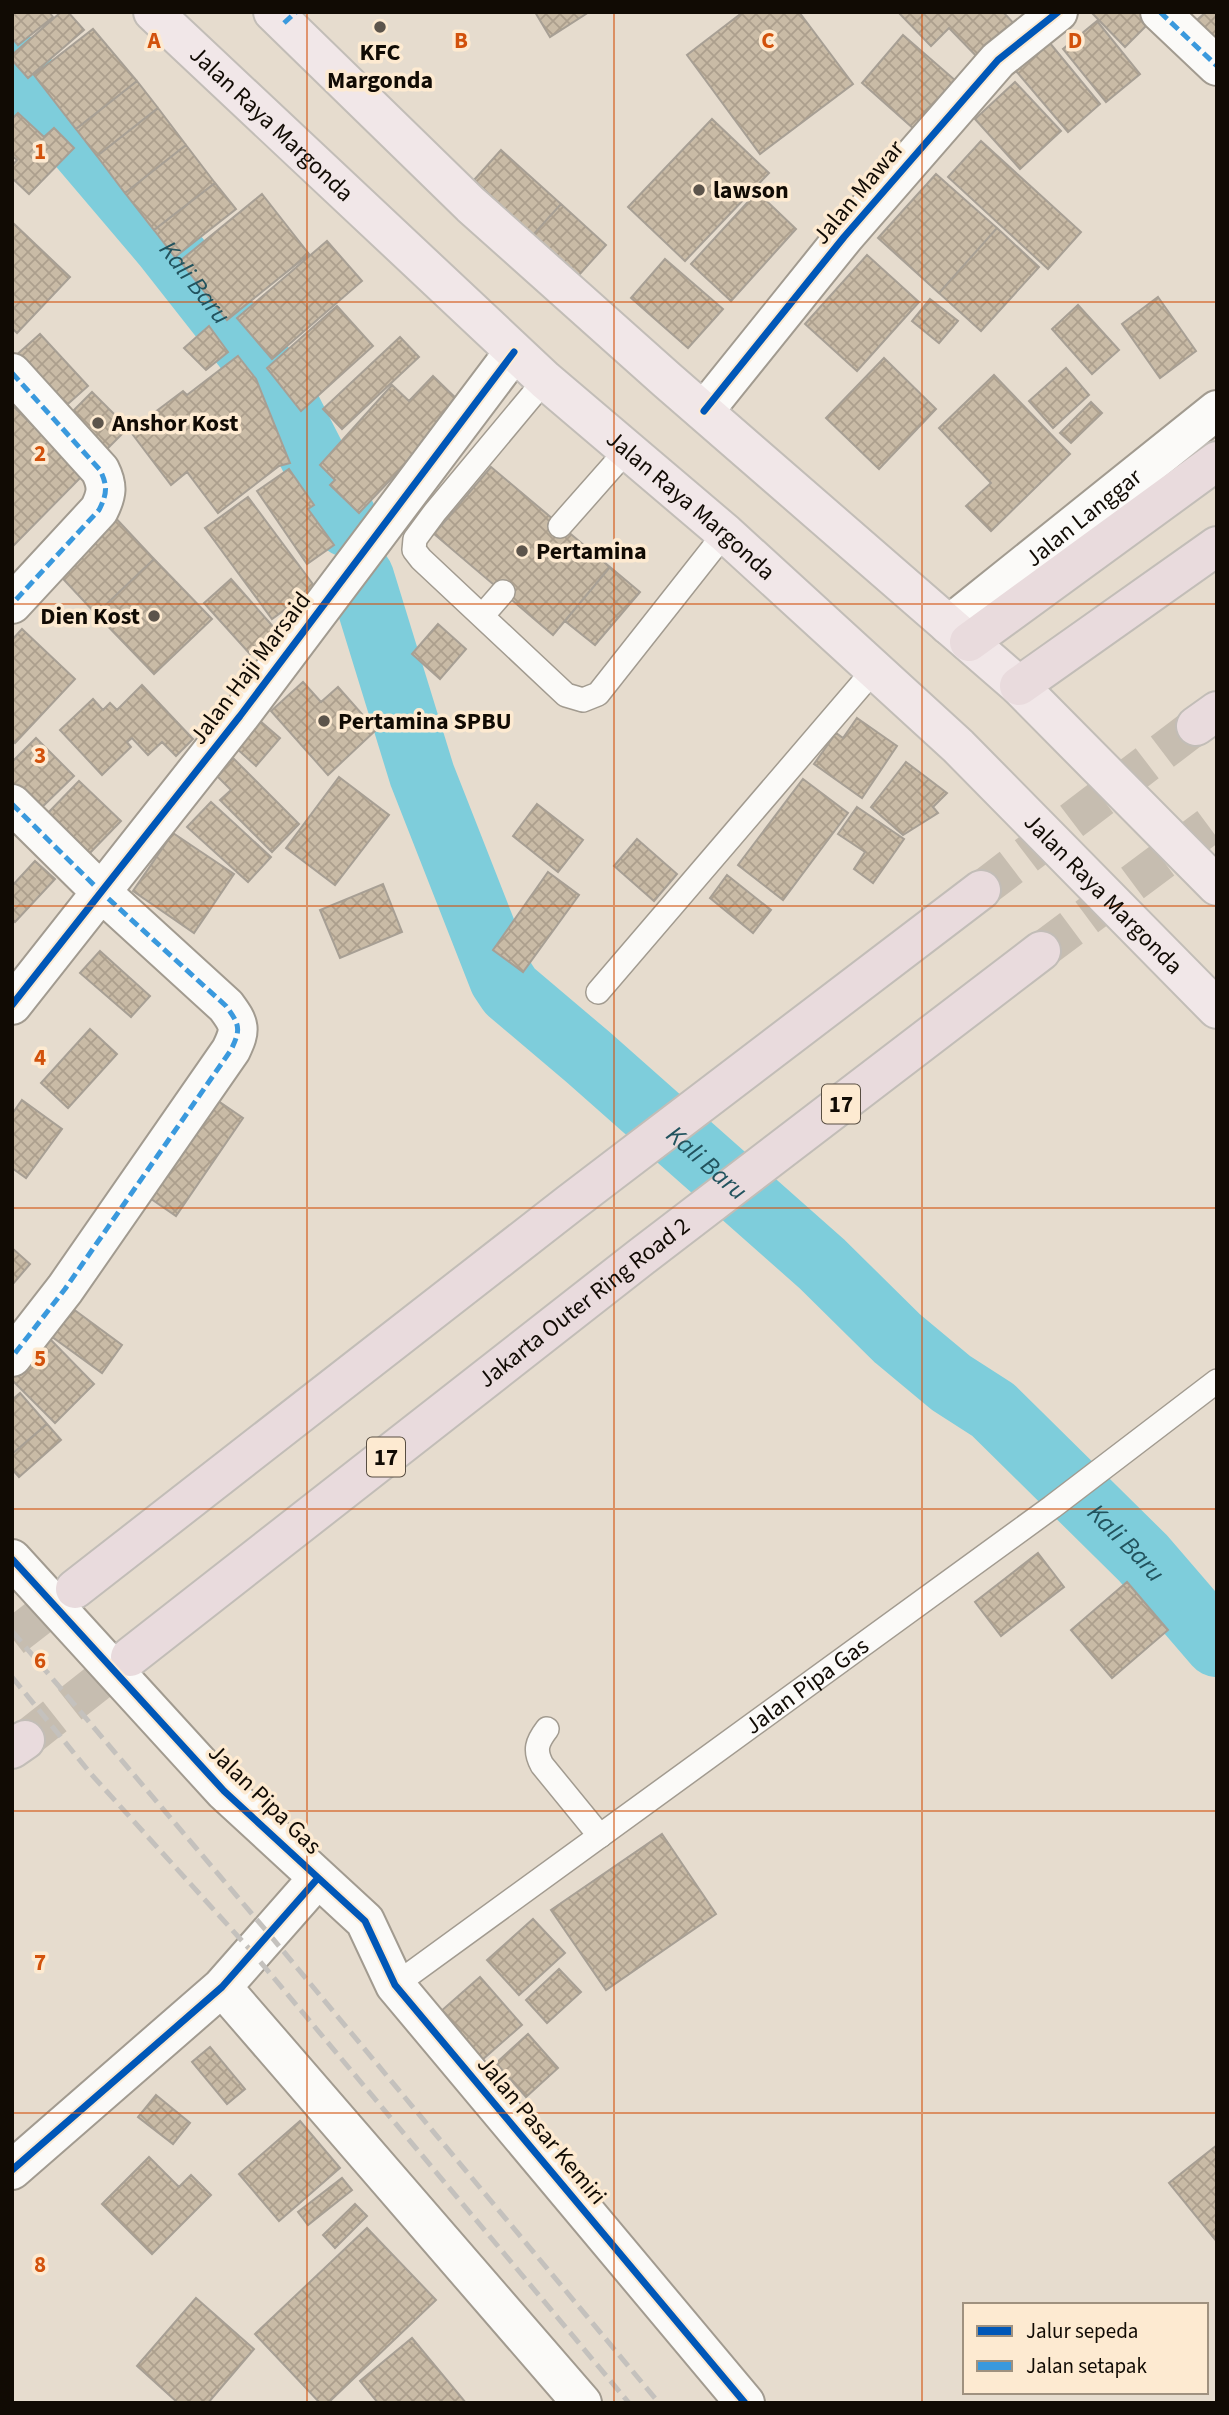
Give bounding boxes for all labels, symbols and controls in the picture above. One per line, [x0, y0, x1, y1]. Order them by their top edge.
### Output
marker: KFC Margonda [372, 19, 388, 35]
text: A [146, 24, 161, 57]
text: B [454, 24, 468, 57]
text: C [761, 24, 775, 57]
text: D [1068, 24, 1082, 57]
place label: KFC Margonda [327, 35, 433, 98]
street label: Jalan Raya Margonda [181, 38, 362, 210]
street label: Jalan Mawar [804, 132, 913, 252]
text: 1 [34, 135, 46, 168]
place label: lawson [713, 173, 789, 208]
marker: lawson [691, 182, 707, 198]
water label: Kali Baru [150, 233, 239, 332]
place label: Anshor Kost [111, 406, 238, 441]
marker: Anshor Kost [90, 415, 106, 431]
street label: Jalan Raya Margonda [598, 422, 783, 589]
text: 2 [34, 437, 46, 470]
street label: Jalan Langgar [1018, 460, 1150, 576]
place label: Pertamina [536, 534, 647, 569]
marker: Pertamina [514, 543, 530, 559]
street label: Jalan Haji Marsaid [181, 585, 320, 752]
place label: Dien Kost [40, 599, 140, 634]
marker: Dien Kost [146, 608, 162, 624]
place label: Pertamina SPBU [338, 704, 512, 739]
marker: Pertamina SPBU [316, 713, 332, 729]
text: 3 [34, 739, 46, 772]
street label: Jalan Raya Margonda [1016, 806, 1191, 983]
text: 4 [34, 1041, 46, 1074]
road number: 17 [822, 1084, 860, 1124]
water label: Kali Baru [658, 1117, 756, 1209]
street label: Jakarta Outer Ring Road 2 [471, 1209, 697, 1396]
text: 5 [34, 1342, 46, 1375]
road number: 17 [367, 1438, 405, 1476]
water label: Kali Baru [1079, 1495, 1174, 1590]
street label: Jalan Pipa Gas [737, 1629, 876, 1743]
text: 6 [34, 1644, 46, 1677]
street label: Jalan Pipa Gas [200, 1736, 329, 1863]
text: 7 [34, 1946, 46, 1979]
street label: Jalan Pasar Kemiri [469, 2048, 615, 2213]
text: 8 [34, 2248, 46, 2281]
legend [963, 2303, 1208, 2394]
text: Jalur sepeda [1026, 2316, 1138, 2346]
text: Jalan setapak [1026, 2351, 1147, 2381]

